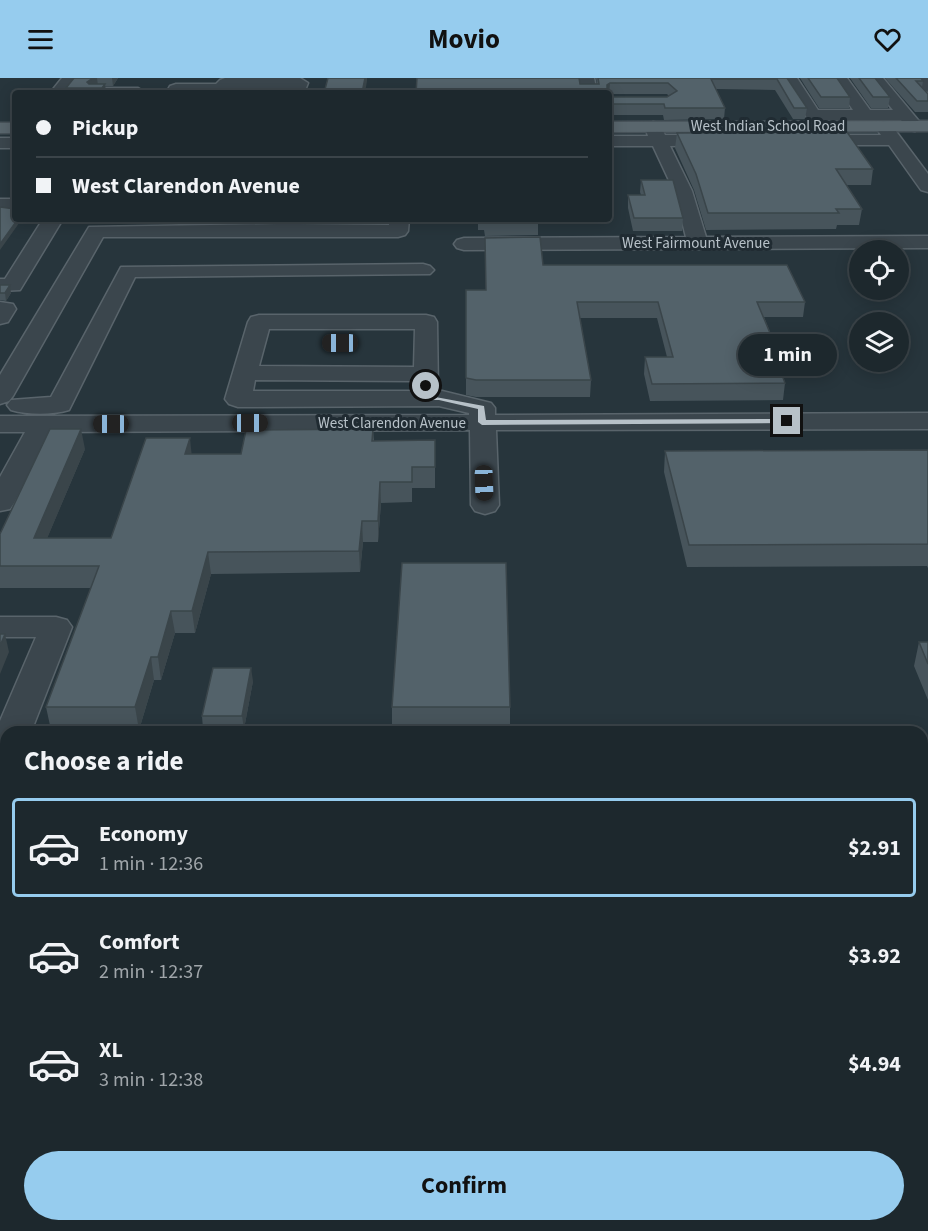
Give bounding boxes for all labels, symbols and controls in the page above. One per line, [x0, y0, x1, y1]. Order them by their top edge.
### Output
text: Movio [428, 20, 500, 59]
icon: menu [24, 23, 57, 56]
icon: heart [871, 23, 904, 56]
text: Pickup [72, 112, 138, 144]
street label: West Indian School Road [691, 116, 845, 137]
text: West Clarendon Avenue [72, 170, 300, 202]
street label: West Fairmount Avenue [622, 233, 770, 254]
map controls [849, 240, 909, 372]
button: locate [849, 240, 909, 300]
button: layers [849, 312, 909, 372]
car [322, 334, 358, 352]
callout: 1 min [738, 334, 836, 376]
text: 1 min [763, 341, 812, 369]
route start [412, 372, 439, 399]
route end [773, 407, 800, 434]
street label: West Clarendon Avenue [318, 413, 466, 434]
car [232, 414, 268, 432]
car [93, 415, 129, 433]
car [474, 465, 494, 501]
text: Choose a ride [24, 742, 184, 781]
text: Economy [99, 818, 188, 850]
icon: car [27, 821, 81, 875]
text: $2.91 [848, 832, 901, 864]
text: 1 min · 12:36 [99, 850, 203, 878]
text: Comfort [99, 926, 180, 958]
icon: car [27, 929, 81, 983]
text: $3.92 [848, 940, 901, 972]
text: 2 min · 12:37 [99, 958, 203, 986]
text: XL [99, 1034, 123, 1066]
icon: car [27, 1037, 81, 1091]
text: $4.94 [848, 1048, 901, 1080]
text: 3 min · 12:38 [99, 1066, 203, 1094]
button: Confirm [24, 1151, 904, 1220]

